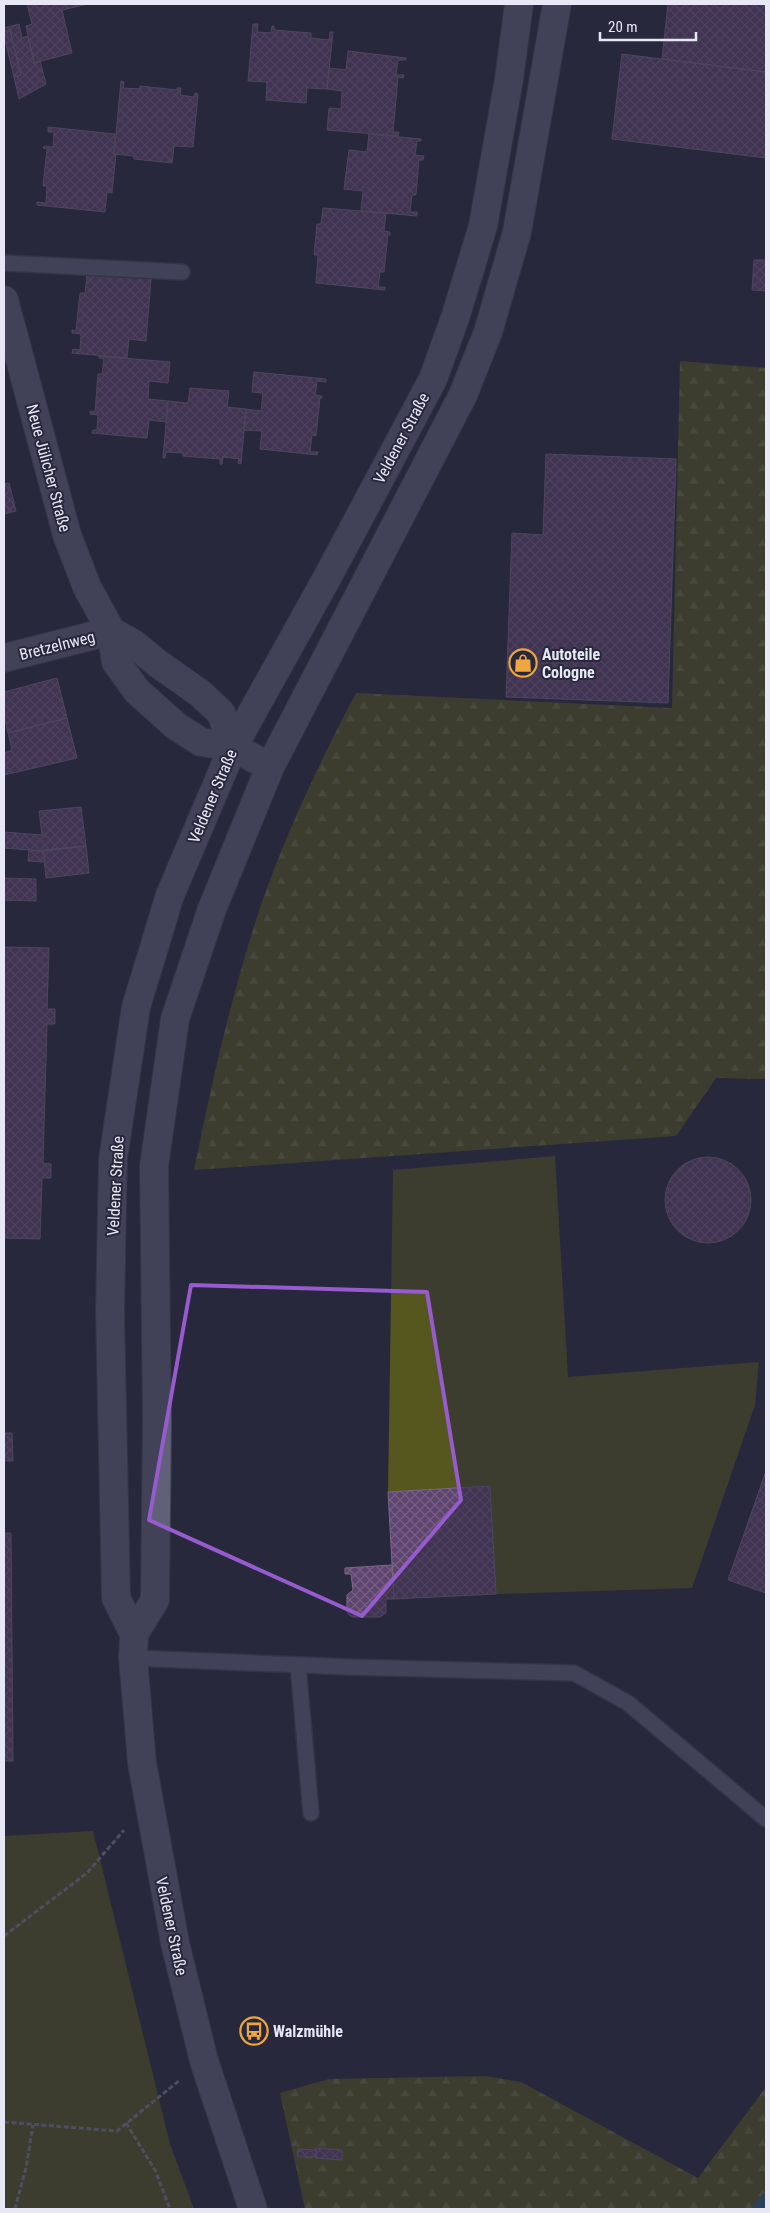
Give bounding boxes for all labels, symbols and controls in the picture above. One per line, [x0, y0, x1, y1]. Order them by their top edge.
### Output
scale bar [600, 10, 696, 42]
text: 20 m [608, 18, 638, 36]
street label: Veldener Straße [370, 390, 433, 487]
street label: Neue Jülicher Straße [22, 402, 75, 534]
street label: Bretzelnweg [17, 627, 97, 664]
place label: Autoteile Cologne [542, 645, 601, 682]
shop icon: Autoteile Cologne [508, 648, 538, 678]
street label: Veldener Straße [184, 746, 241, 846]
street label: Veldener Straße [103, 1136, 128, 1237]
street label: Veldener Straße [152, 1875, 191, 1977]
bus stop icon: Walzmühle [239, 2016, 269, 2046]
place label: Walzmühle [273, 2022, 343, 2041]

